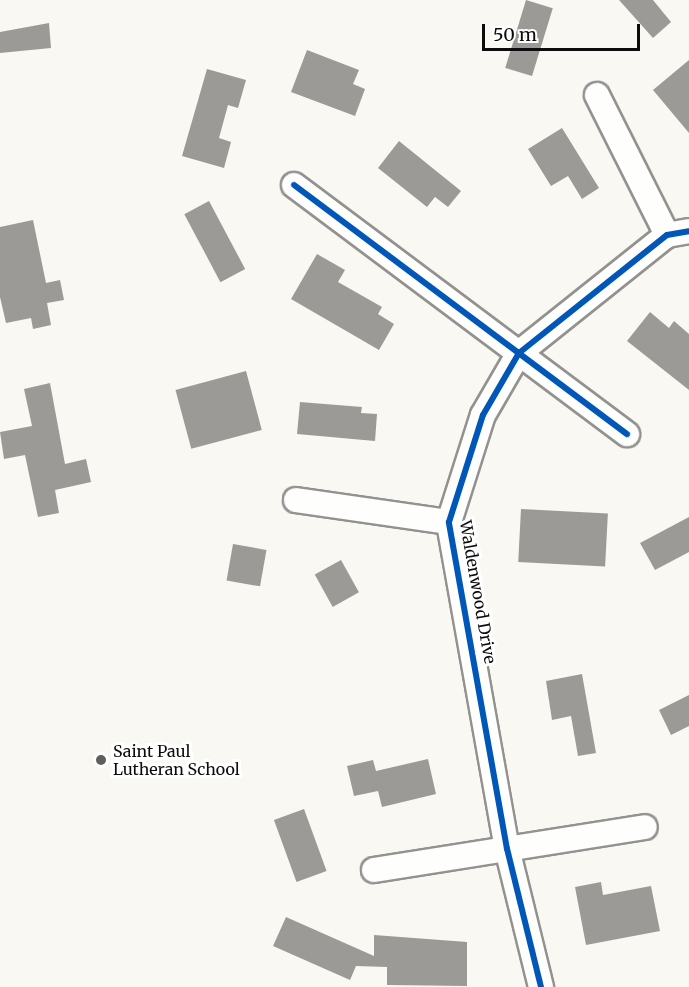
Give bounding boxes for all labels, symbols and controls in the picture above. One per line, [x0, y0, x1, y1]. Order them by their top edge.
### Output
scale bar [485, 12, 642, 50]
text: 50 m [493, 23, 537, 46]
street label: Waldenwood Drive [456, 519, 500, 665]
place label: Saint Paul Lutheran School [113, 741, 240, 779]
marker: Saint Paul Lutheran School [94, 753, 108, 767]

